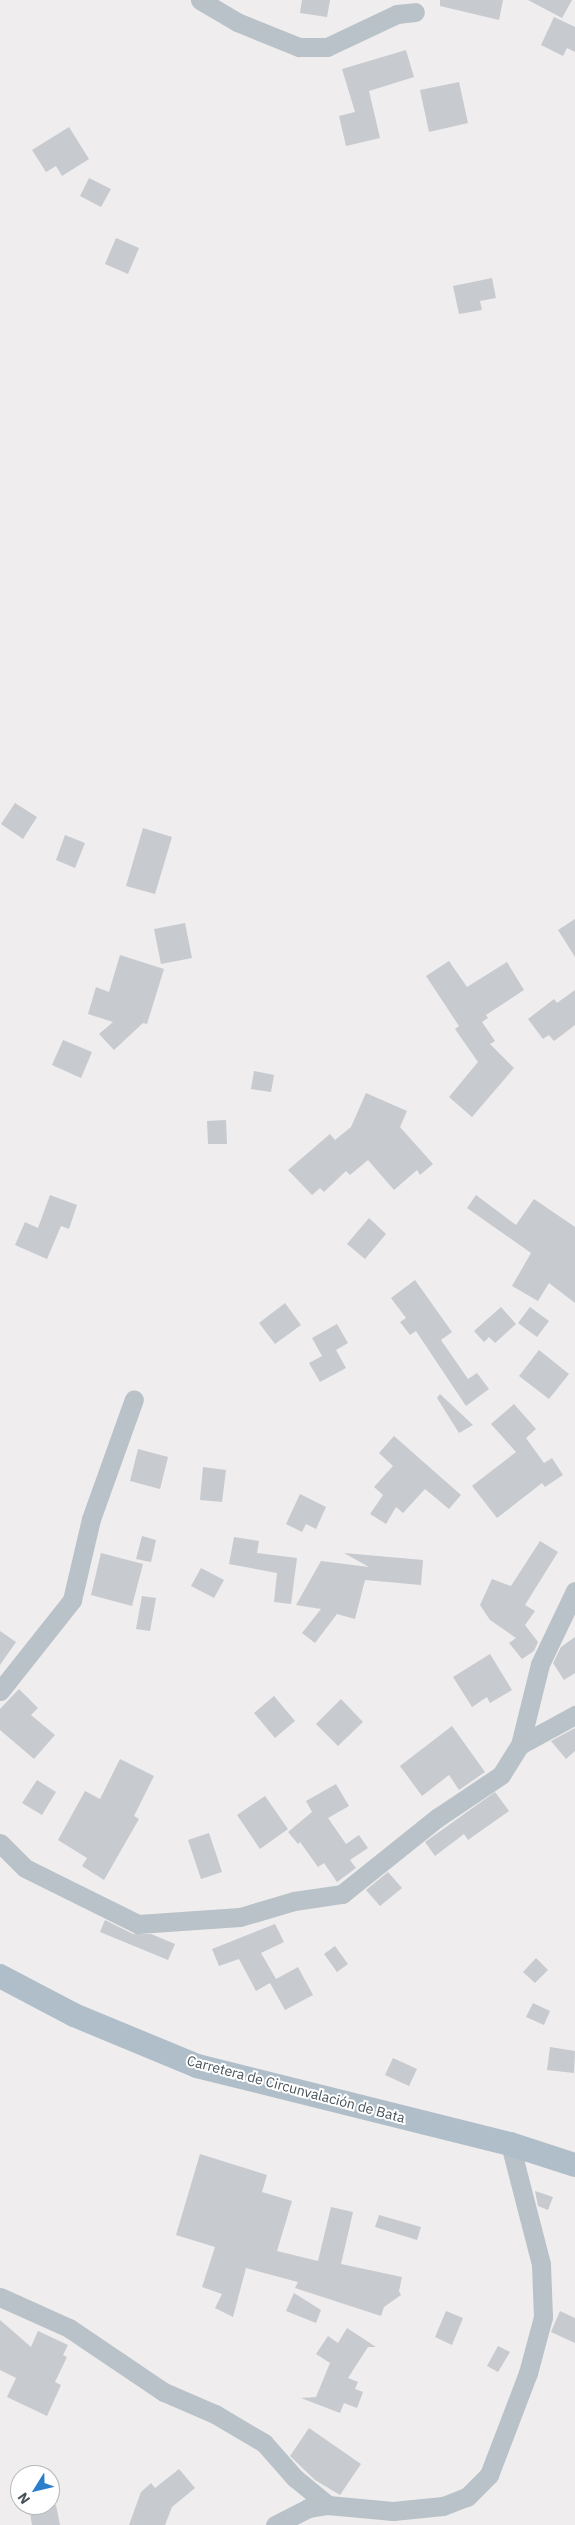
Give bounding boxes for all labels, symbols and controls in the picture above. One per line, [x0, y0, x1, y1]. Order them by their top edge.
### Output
street label: Carretera de Circunvalación de Bata [185, 2052, 407, 2126]
north arrow [10, 2465, 60, 2515]
text: N [13, 2489, 34, 2508]

